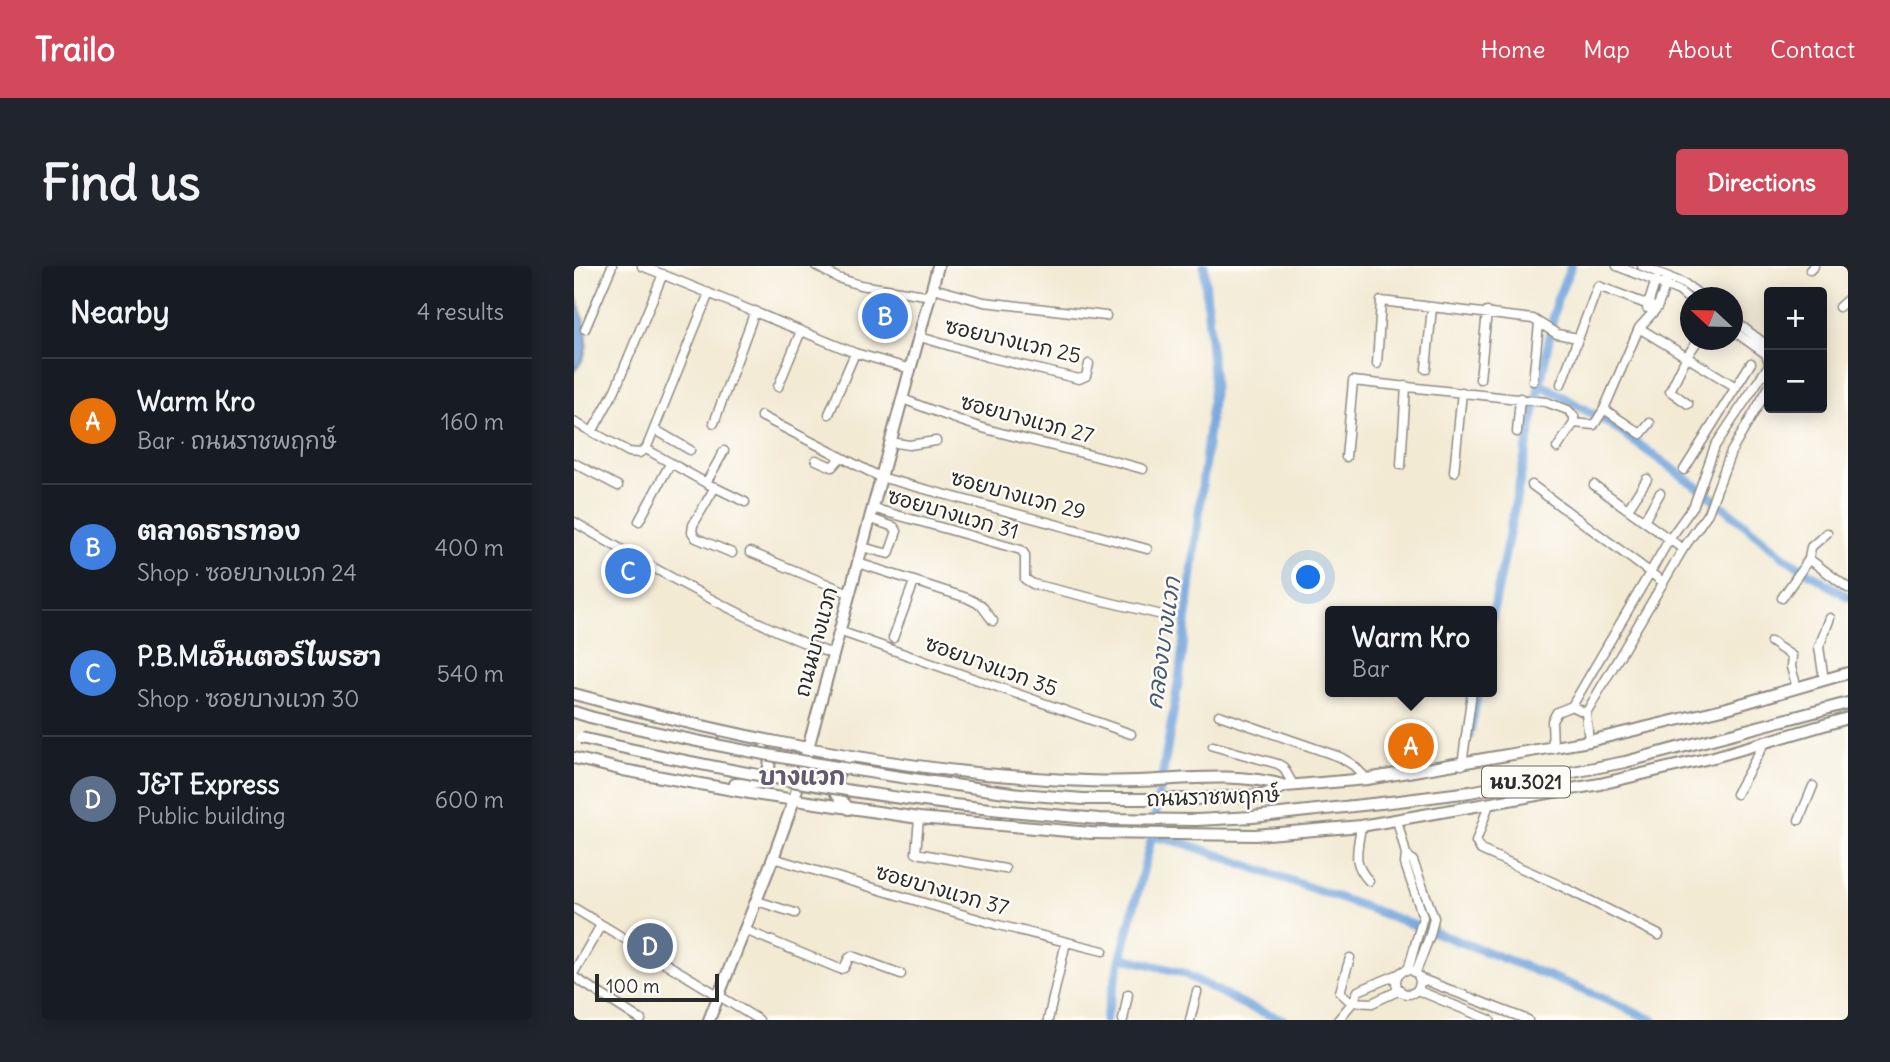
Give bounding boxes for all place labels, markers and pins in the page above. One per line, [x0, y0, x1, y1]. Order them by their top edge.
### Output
pin: B [862, 290, 908, 342]
pin: C [605, 545, 651, 597]
pin: A [1388, 720, 1434, 772]
pin: D [627, 920, 673, 972]

